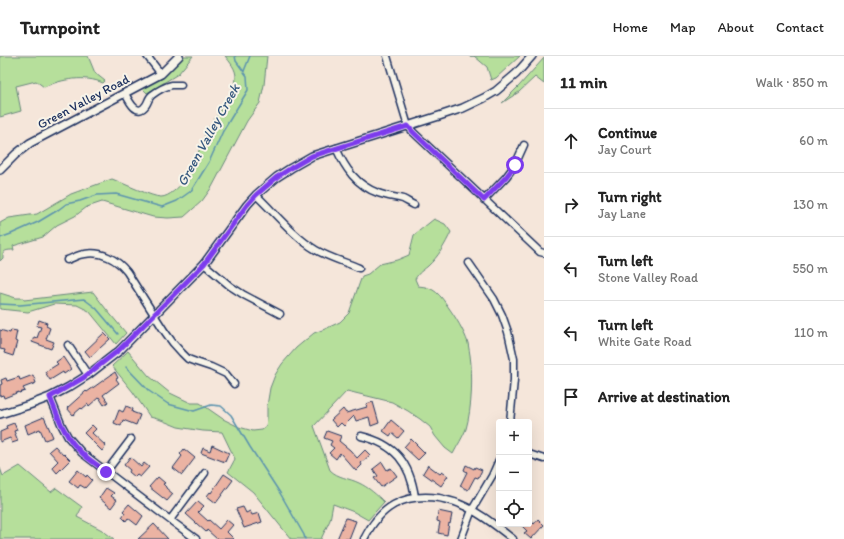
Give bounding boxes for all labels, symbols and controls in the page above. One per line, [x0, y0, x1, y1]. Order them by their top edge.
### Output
text: Turnpoint [20, 16, 100, 39]
text: Home [613, 19, 648, 36]
text: Map [670, 19, 696, 36]
text: About [718, 19, 754, 36]
text: Contact [776, 19, 824, 36]
street label: Green Valley Road [35, 71, 132, 132]
text: 11 min [560, 72, 607, 92]
text: Walk · 850 m [755, 75, 828, 90]
water label: Green Valley Creek [173, 81, 244, 189]
text: Continue [598, 124, 657, 142]
icon: ahead [560, 130, 582, 152]
text: 60 m [799, 133, 828, 148]
text: Jay Court [598, 142, 652, 157]
route start [506, 156, 524, 174]
text: Turn right [598, 188, 662, 206]
icon: right [560, 194, 582, 216]
text: 130 m [793, 197, 828, 212]
text: Jay Lane [598, 206, 646, 221]
text: Turn left [598, 252, 653, 270]
icon: left [560, 258, 582, 280]
text: 550 m [792, 261, 828, 276]
text: Stone Valley Road [598, 270, 698, 285]
text: Turn left [598, 316, 653, 334]
icon: left [560, 322, 582, 344]
text: 110 m [794, 325, 828, 340]
text: White Gate Road [598, 334, 692, 349]
icon: arrive [560, 386, 582, 408]
text: Arrive at destination [598, 388, 730, 406]
map controls [496, 419, 532, 527]
button: + [496, 419, 532, 455]
button: − [496, 455, 532, 491]
route end [97, 463, 115, 481]
button: locate [496, 491, 532, 527]

